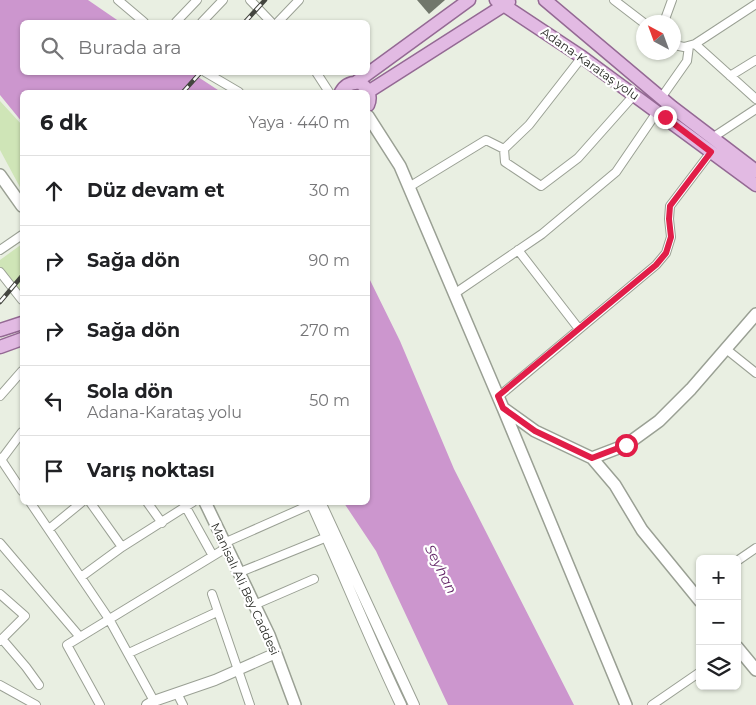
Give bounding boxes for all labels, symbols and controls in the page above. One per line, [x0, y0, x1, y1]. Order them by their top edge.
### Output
north arrow [636, 15, 681, 60]
search box [20, 20, 370, 75]
street label: Adana-Karataş yolu [538, 24, 642, 103]
icon: search [38, 34, 66, 62]
text: Burada ara [78, 36, 182, 59]
route end [654, 106, 677, 129]
text: 6 dk [40, 110, 88, 135]
text: Yaya · 440 m [249, 113, 350, 132]
icon: ahead [40, 177, 68, 205]
text: Düz devam et [87, 179, 225, 202]
text: 30 m [309, 181, 350, 200]
icon: right [40, 247, 68, 275]
text: Sağa dön [87, 249, 180, 272]
text: 90 m [308, 251, 350, 270]
icon: right [40, 317, 68, 345]
text: Sağa dön [87, 319, 180, 342]
text: 270 m [300, 321, 350, 340]
text: Sola dön [87, 380, 173, 403]
icon: left [40, 387, 68, 415]
text: 50 m [309, 391, 350, 410]
text: Adana-Karataş yolu [87, 403, 242, 422]
route start [615, 434, 638, 457]
icon: arrive [40, 457, 68, 485]
text: Varış noktası [87, 459, 215, 482]
street label: Manisalı Ali Bey Caddesi [208, 520, 283, 657]
water label: Seyhan [421, 541, 461, 597]
map controls [696, 555, 741, 690]
button: + [696, 555, 741, 600]
button: − [696, 600, 741, 645]
button: layers [696, 645, 741, 690]

